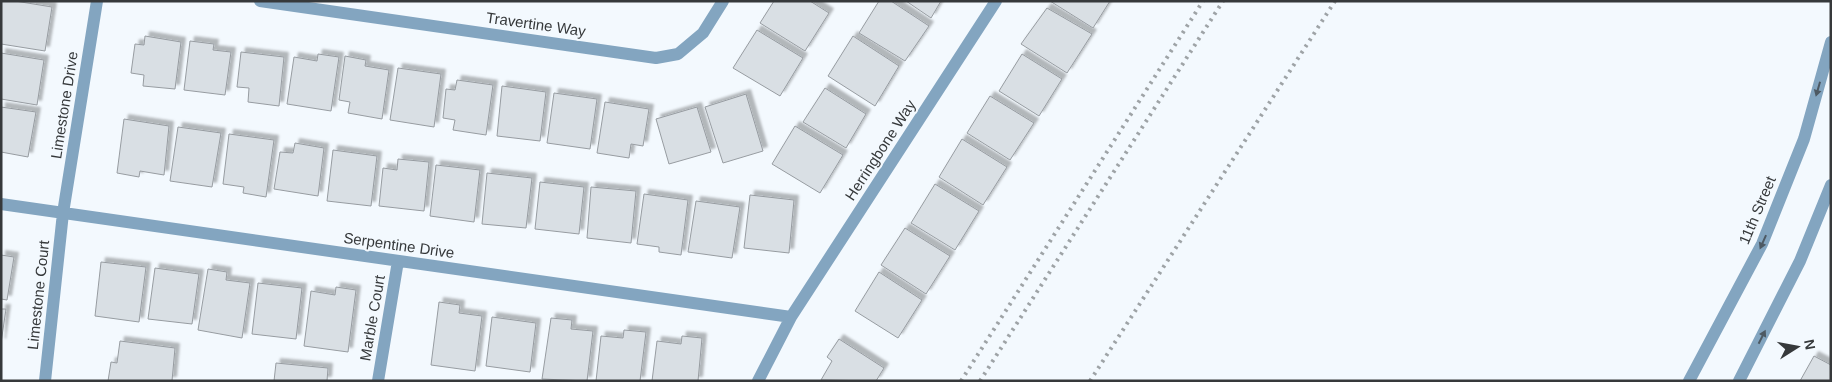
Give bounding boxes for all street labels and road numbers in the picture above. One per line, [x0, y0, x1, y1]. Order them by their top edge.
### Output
street label: Travertine Way [485, 9, 587, 39]
street label: Limestone Drive [47, 50, 81, 160]
street label: Herringbone Way [841, 96, 919, 203]
street label: 11th Street [1735, 173, 1779, 247]
street label: Serpentine Drive [342, 229, 456, 261]
street label: Limestone Court [24, 239, 52, 351]
street label: Marble Court [356, 273, 388, 362]

